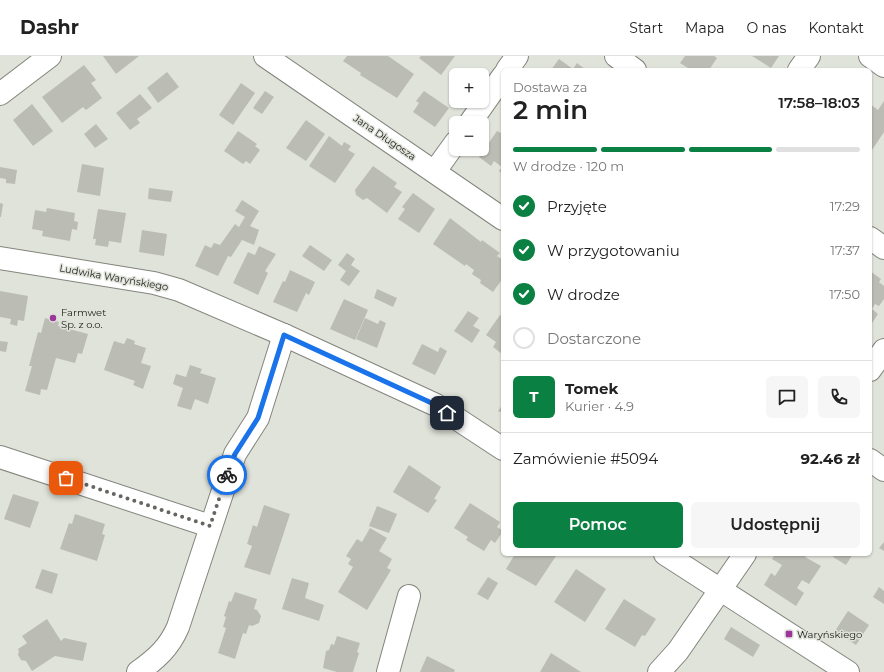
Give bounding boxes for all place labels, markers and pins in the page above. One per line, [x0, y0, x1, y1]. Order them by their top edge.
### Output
place label: Farmwet Sp. z o.o. [61, 306, 106, 331]
marker: Farmwet Sp. z o.o. [48, 313, 58, 323]
pin [430, 396, 464, 430]
pin [49, 461, 83, 495]
place label: Waryńskiego [797, 628, 862, 641]
marker: Waryńskiego [784, 629, 794, 639]

